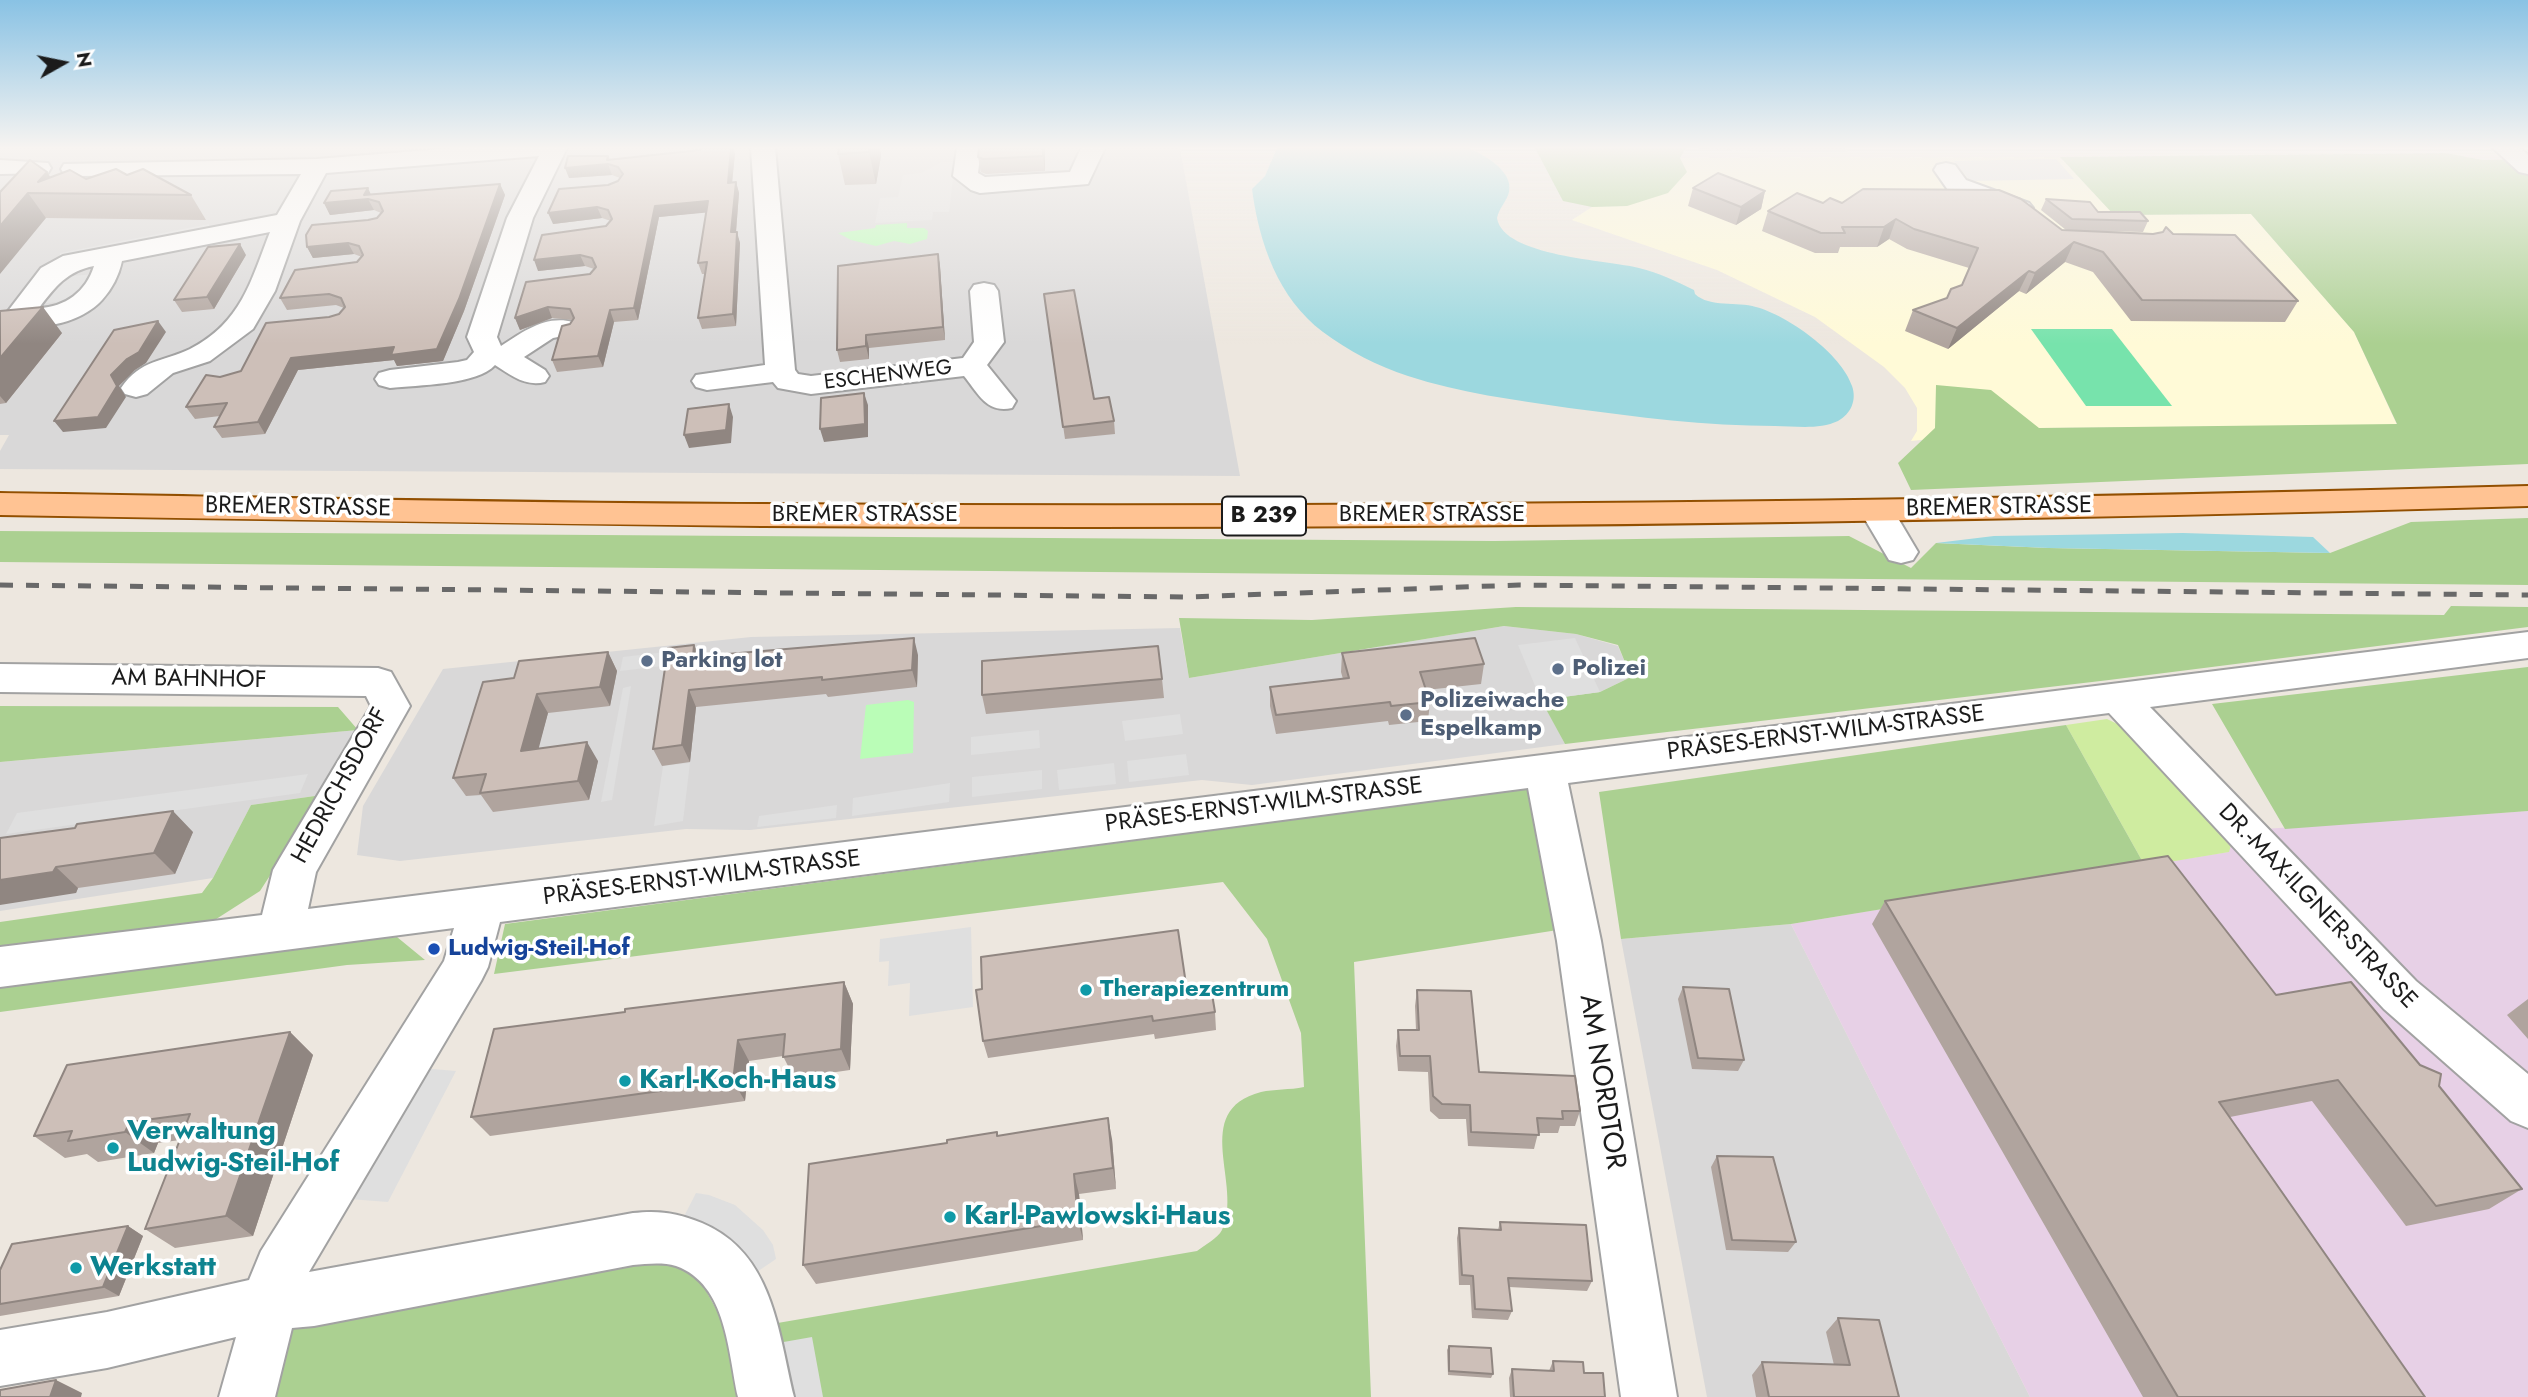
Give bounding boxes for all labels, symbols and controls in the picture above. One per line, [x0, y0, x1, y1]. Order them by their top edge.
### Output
north arrow [28, 28, 98, 98]
text: N [70, 50, 99, 69]
street label: ESCHENWEG [822, 356, 954, 396]
street label: BREMER STRASSE [205, 492, 391, 524]
street label: BREMER STRASSE [1906, 492, 2092, 524]
road number: B 239 [1222, 496, 1306, 536]
street label: BREMER STRASSE [772, 501, 958, 529]
street label: BREMER STRASSE [1339, 501, 1525, 529]
place label: Parking lot [661, 647, 782, 675]
marker: Parking lot [639, 653, 655, 669]
place label: Polizei [1572, 655, 1646, 683]
marker: Polizei [1550, 661, 1566, 677]
street label: AM BAHNHOF [111, 664, 267, 696]
place label: Polizeiwache Espelkamp [1420, 687, 1565, 743]
street label: PRÄSES-ERNST-WILM-STRASSE [1666, 700, 1986, 768]
street label: HEDRICHSDORF [286, 703, 396, 869]
marker: Polizeiwache Espelkamp [1398, 707, 1414, 723]
street label: PRÄSES-ERNST-WILM-STRASSE [1104, 772, 1424, 840]
street label: DR.-MAX-ILGNER-STRASSE [2212, 799, 2422, 1015]
street label: PRÄSES-ERNST-WILM-STRASSE [542, 845, 862, 913]
place label: Ludwig-Steil-Hof [448, 935, 630, 963]
marker: Ludwig-Steil-Hof [426, 941, 442, 957]
place label: Therapiezentrum [1100, 976, 1289, 1004]
marker: Therapiezentrum [1078, 982, 1094, 998]
street label: AM NORDTOR [1571, 992, 1631, 1172]
place label: Karl-Koch-Haus [639, 1064, 836, 1098]
marker: Karl-Koch-Haus [617, 1073, 633, 1089]
place label: Verwaltung Ludwig-Steil-Hof [127, 1115, 339, 1181]
marker: Verwaltung Ludwig-Steil-Hof [105, 1140, 121, 1156]
place label: Karl-Pawlowski-Haus [964, 1200, 1231, 1234]
marker: Karl-Pawlowski-Haus [942, 1209, 958, 1225]
place label: Werkstatt [90, 1251, 216, 1285]
marker: Werkstatt [68, 1260, 84, 1276]

